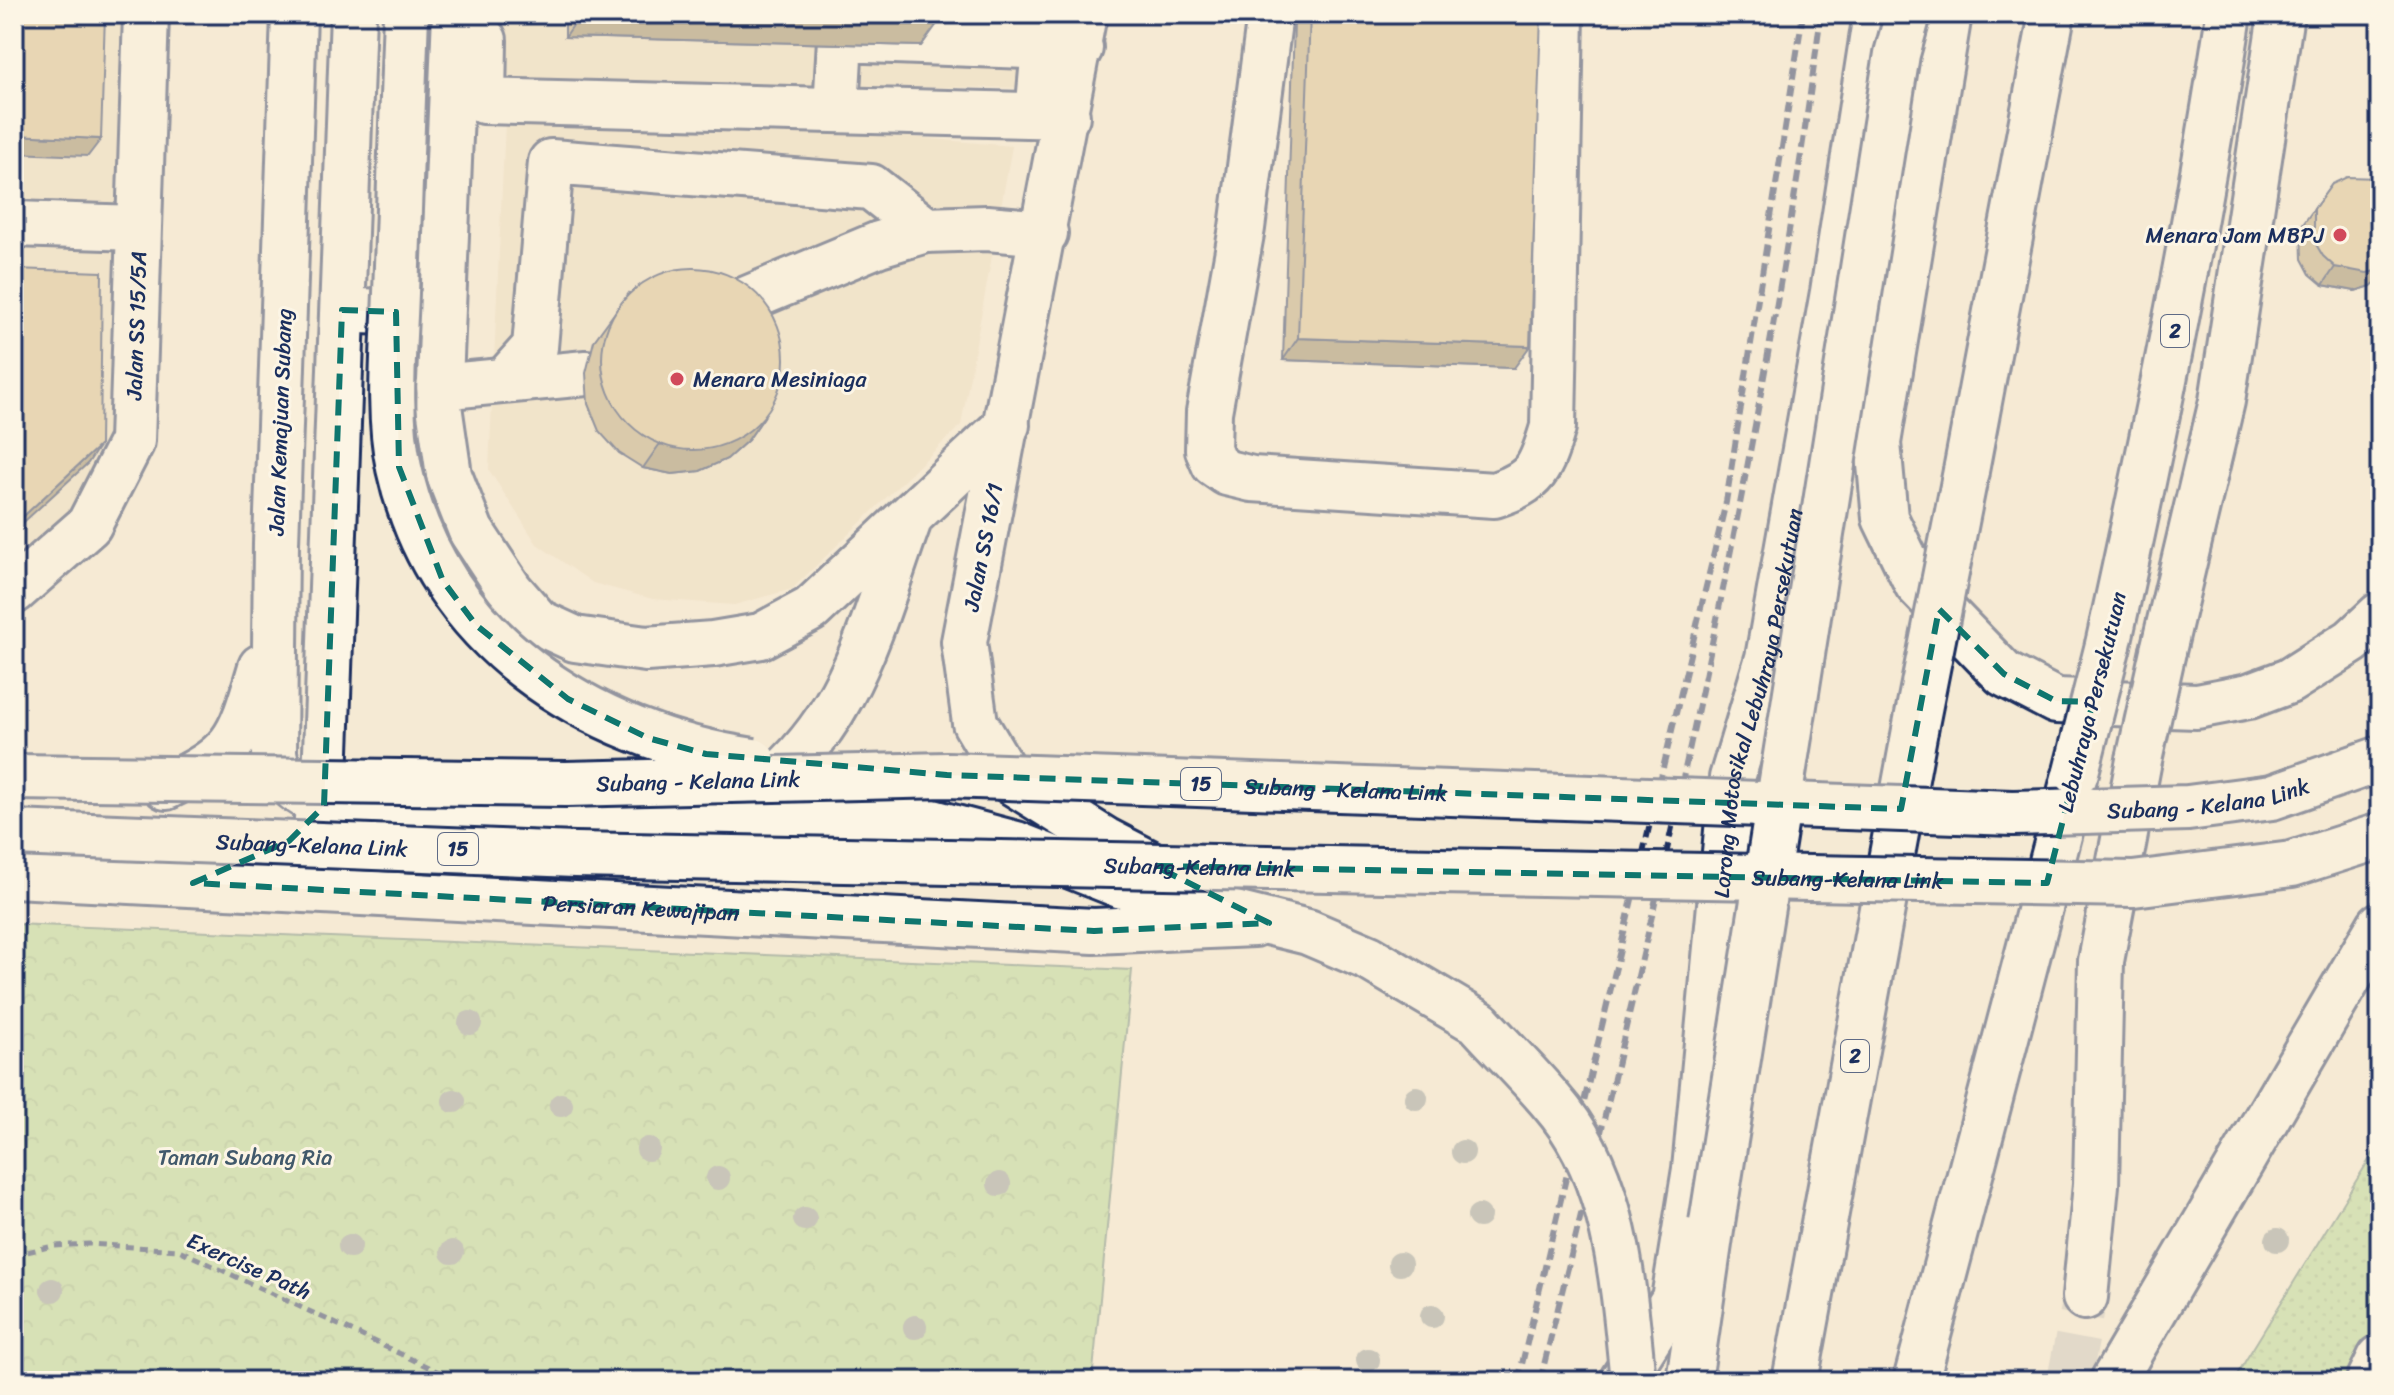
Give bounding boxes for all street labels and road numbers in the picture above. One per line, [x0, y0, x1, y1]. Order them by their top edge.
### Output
street label: Jalan SS 15/5A [114, 250, 158, 402]
street label: Jalan Kemajuan Subang [257, 308, 303, 537]
road number: 2 [2161, 315, 2189, 347]
street label: Jalan SS 16/1 [951, 480, 1015, 615]
street label: Lorong Motosikal Lebuhraya Persekutuan [1701, 505, 1814, 899]
street label: Lebuhraya Persekutuan [2046, 587, 2138, 817]
street label: Subang - Kelana Link [595, 759, 801, 803]
street label: Subang - Kelana Link [1243, 766, 1449, 812]
street label: Subang - Kelana Link [2107, 766, 2315, 830]
road number: 15 [1181, 768, 1221, 800]
street label: Subang-Kelana Link [215, 821, 409, 868]
road number: 15 [438, 833, 478, 865]
street label: Subang-Kelana Link [1103, 845, 1296, 888]
street label: Subang-Kelana Link [1751, 857, 1944, 900]
street label: Persiaran Kewajipan [542, 883, 740, 932]
road number: 2 [1841, 1040, 1869, 1072]
street label: Exercise Path [180, 1221, 318, 1311]

